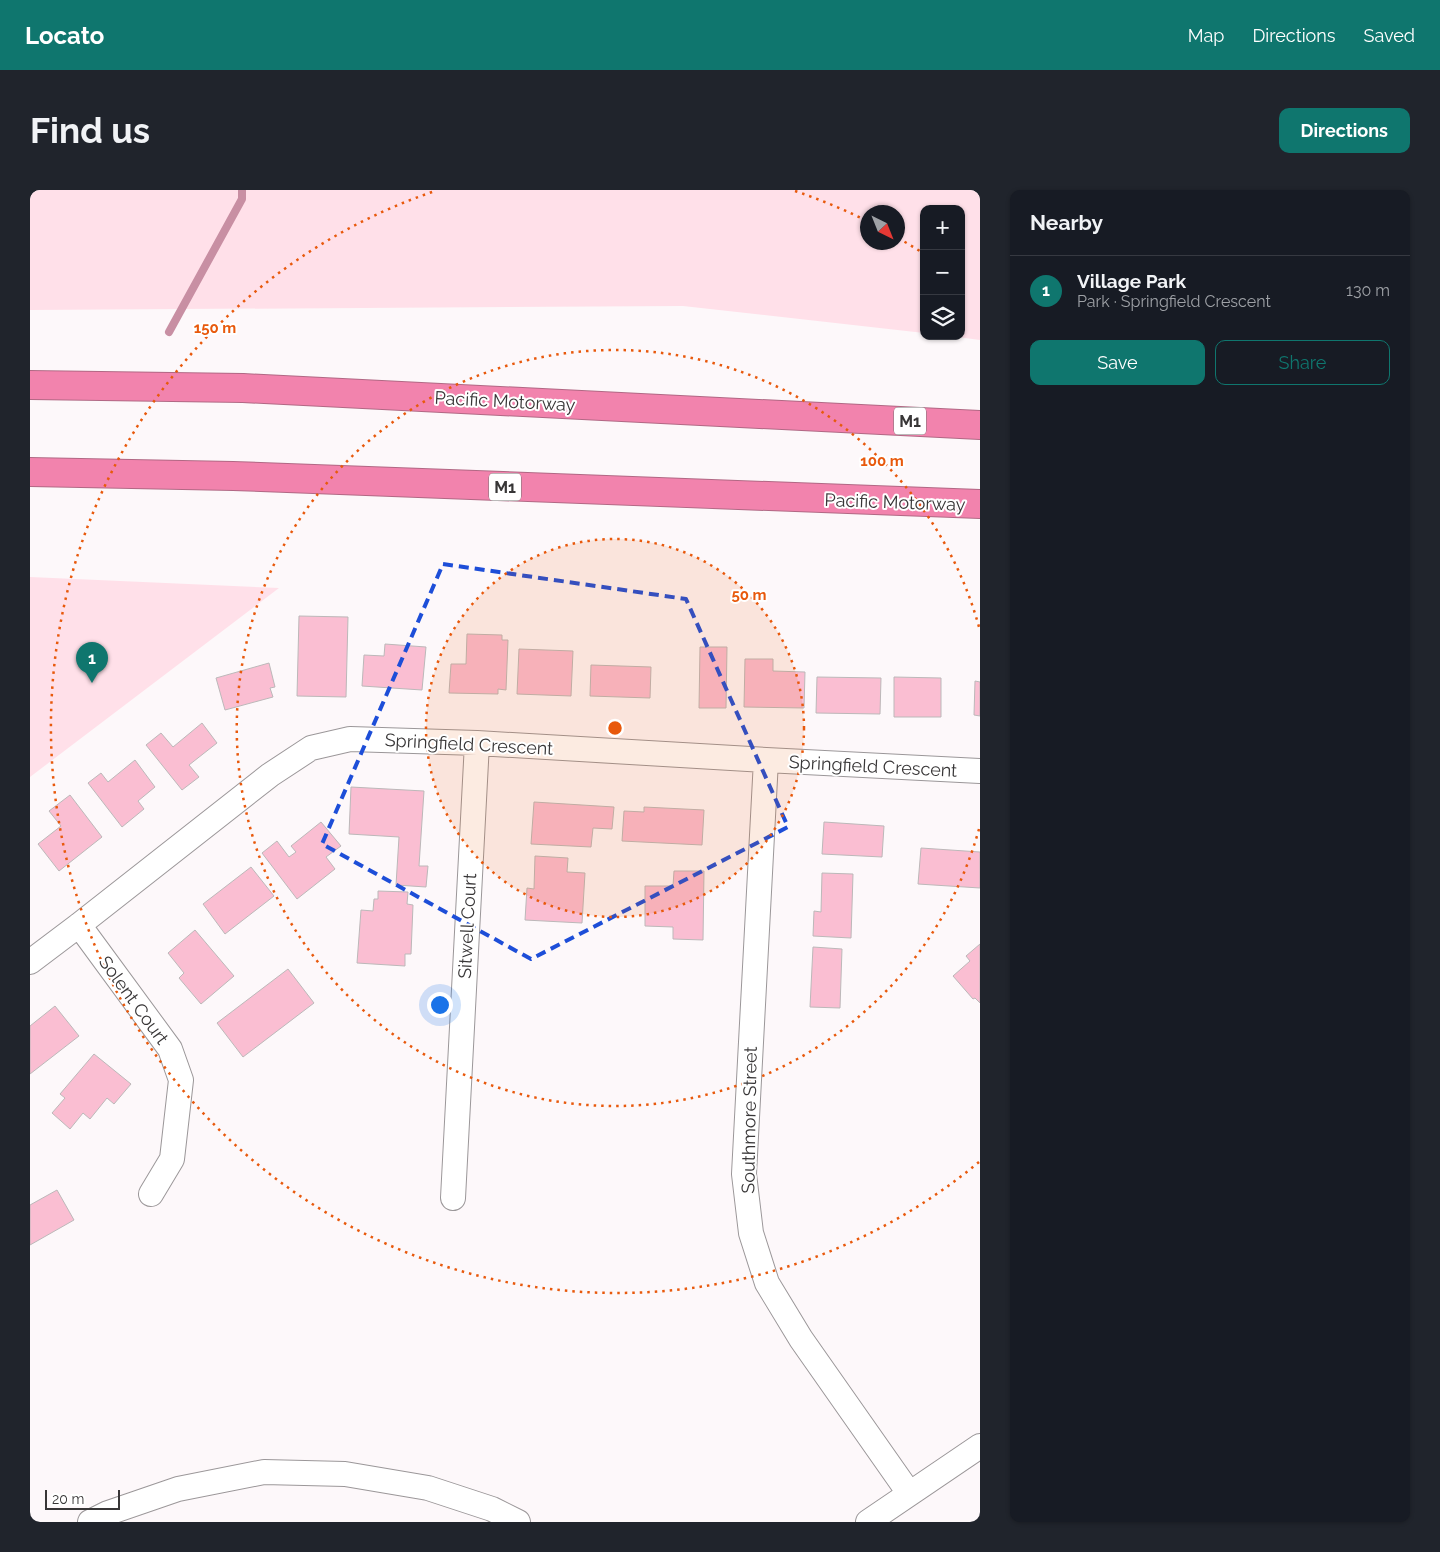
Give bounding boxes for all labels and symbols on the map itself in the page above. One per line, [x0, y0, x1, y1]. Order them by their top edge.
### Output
north arrow [860, 205, 905, 250]
text: 150 m [194, 319, 236, 337]
street label: Pacific Motorway [434, 387, 576, 415]
road number: M1 [894, 408, 926, 435]
text: 100 m [860, 452, 904, 470]
road number: M1 [489, 474, 521, 500]
street label: Pacific Motorway [824, 489, 966, 515]
text: 50 m [731, 586, 767, 604]
pin: 1 [76, 642, 108, 683]
centre of rings [606, 719, 624, 737]
street label: Springfield Crescent [384, 729, 554, 759]
street label: Springfield Crescent [788, 751, 958, 781]
street label: Sitwell Court [454, 873, 480, 979]
street label: Solent Court [95, 952, 173, 1048]
your location [427, 992, 453, 1018]
street label: Southmore Street [737, 1046, 761, 1194]
scale bar [45, 1487, 120, 1510]

